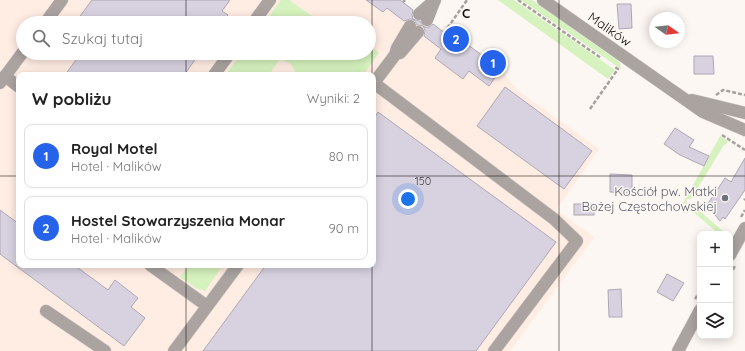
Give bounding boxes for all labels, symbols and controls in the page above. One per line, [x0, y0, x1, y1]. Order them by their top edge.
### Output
text: C [462, 5, 470, 21]
street label: Malików [585, 8, 635, 50]
north arrow [649, 12, 685, 48]
search box [16, 16, 376, 60]
pin: 2 [443, 24, 469, 54]
icon: search [30, 27, 52, 49]
text: Szukaj tutaj [62, 29, 143, 48]
pin: 1 [480, 48, 506, 78]
text: W pobliżu [32, 88, 112, 109]
text: Wyniki: 2 [307, 90, 360, 106]
text: Royal Motel [71, 139, 158, 158]
text: 1 [43, 148, 49, 164]
text: 80 m [329, 148, 359, 164]
text: Hotel · Malików [71, 158, 162, 174]
house number: 150 [415, 174, 431, 188]
place label: Kościół pw. Matki Bożej Częstochowskiej [581, 183, 717, 214]
your location [398, 189, 418, 209]
marker: Kościół pw. Matki Bożej Częstochowskiej [720, 193, 730, 203]
text: Hostel Stowarzyszenia Monar [71, 211, 285, 230]
text: 2 [42, 220, 50, 236]
text: 90 m [329, 220, 359, 236]
text: Hotel · Malików [71, 230, 162, 246]
map controls [697, 231, 733, 339]
button: + [697, 231, 733, 267]
button: − [697, 267, 733, 303]
button: layers [697, 303, 733, 339]

